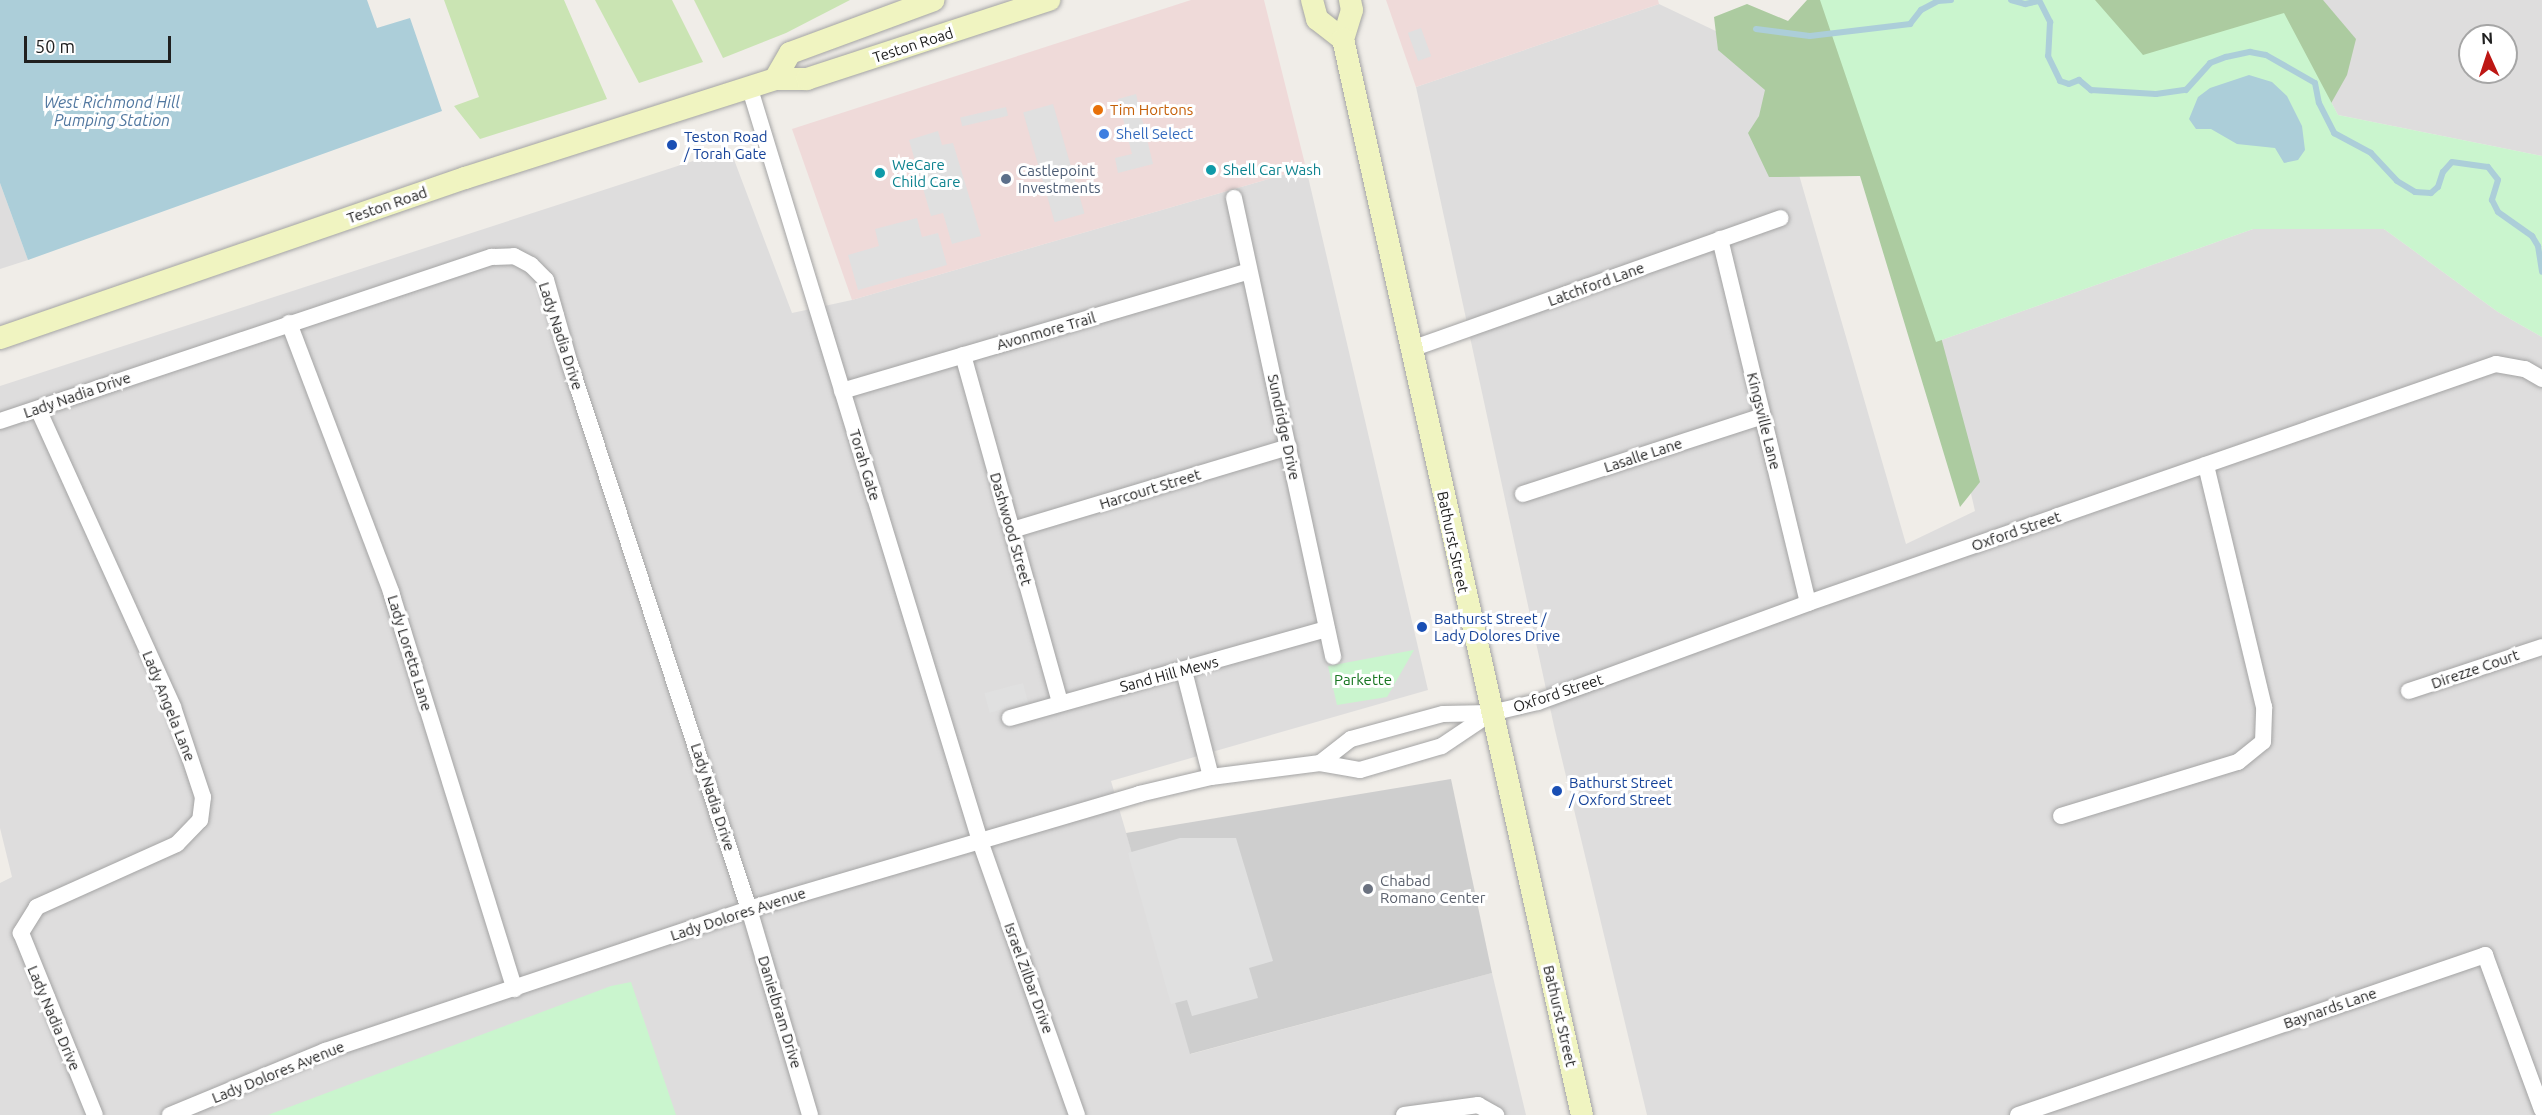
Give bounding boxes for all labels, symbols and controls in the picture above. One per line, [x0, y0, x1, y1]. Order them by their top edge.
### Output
scale bar [27, 24, 174, 62]
street label: Teston Road [870, 24, 956, 66]
north arrow [2458, 24, 2518, 84]
text: N [2481, 29, 2494, 47]
text: 50 m [35, 36, 75, 56]
water label: West Richmond Hill Pumping Station [44, 92, 180, 130]
place label: Tim Hortons [1110, 101, 1193, 119]
marker: Tim Hortons [1091, 103, 1105, 117]
place label: Shell Select [1116, 125, 1193, 143]
place label: Teston Road / Torah Gate [684, 127, 768, 162]
marker: Shell Select [1097, 127, 1111, 141]
marker: Teston Road / Torah Gate [665, 138, 679, 152]
place label: WeCare Child Care [892, 155, 960, 190]
place label: Castlepoint Investments [1018, 161, 1101, 196]
place label: Shell Car Wash [1223, 161, 1321, 179]
marker: Shell Car Wash [1204, 163, 1218, 177]
marker: WeCare Child Care [873, 166, 887, 180]
marker: Castlepoint Investments [999, 172, 1013, 186]
street label: Teston Road [345, 183, 429, 227]
street label: Latchford Lane [1545, 258, 1647, 310]
street label: Lady Nadia Drive [535, 280, 587, 392]
street label: Avonmore Trail [994, 308, 1098, 354]
street label: Lady Nadia Drive [21, 368, 133, 422]
street label: Kingsville Lane [1743, 371, 1785, 471]
street label: Sundridge Drive [1264, 372, 1304, 482]
street label: Torah Gate [846, 427, 884, 503]
street label: Lasalle Lane [1602, 434, 1684, 476]
street label: Harcourt Street [1097, 465, 1203, 513]
street label: Dashwood Street [986, 470, 1036, 588]
street label: Bathurst Street [1433, 489, 1473, 595]
street label: Oxford Street [1969, 507, 2063, 555]
street label: Lady Loretta Lane [384, 593, 436, 713]
place label: Bathurst Street / Lady Dolores Drive [1434, 609, 1560, 644]
marker: Bathurst Street / Lady Dolores Drive [1415, 620, 1429, 634]
street label: Direzze Court [2429, 646, 2521, 692]
street label: Lady Angela Lane [139, 648, 199, 764]
street label: Sand Hill Mews [1118, 652, 1220, 696]
street label: Oxford Street [1511, 670, 1605, 716]
park label: Parkette [1334, 671, 1392, 689]
street label: Lady Nadia Drive [687, 741, 739, 853]
place label: Bathurst Street / Oxford Street [1569, 773, 1673, 808]
marker: Bathurst Street / Oxford Street [1550, 784, 1564, 798]
place label: Chabad Romano Center [1380, 871, 1485, 906]
marker: Chabad Romano Center [1361, 882, 1375, 896]
street label: Lady Dolores Avenue [668, 884, 808, 944]
street label: Israel Zilbar Drive [1001, 920, 1057, 1036]
street label: Danielbram Drive [754, 954, 806, 1070]
street label: Lady Nadia Drive [24, 963, 84, 1073]
street label: Bathurst Street [1540, 963, 1580, 1069]
street label: Baynards Lane [2281, 984, 2379, 1032]
street label: Lady Dolores Avenue [209, 1037, 347, 1107]

